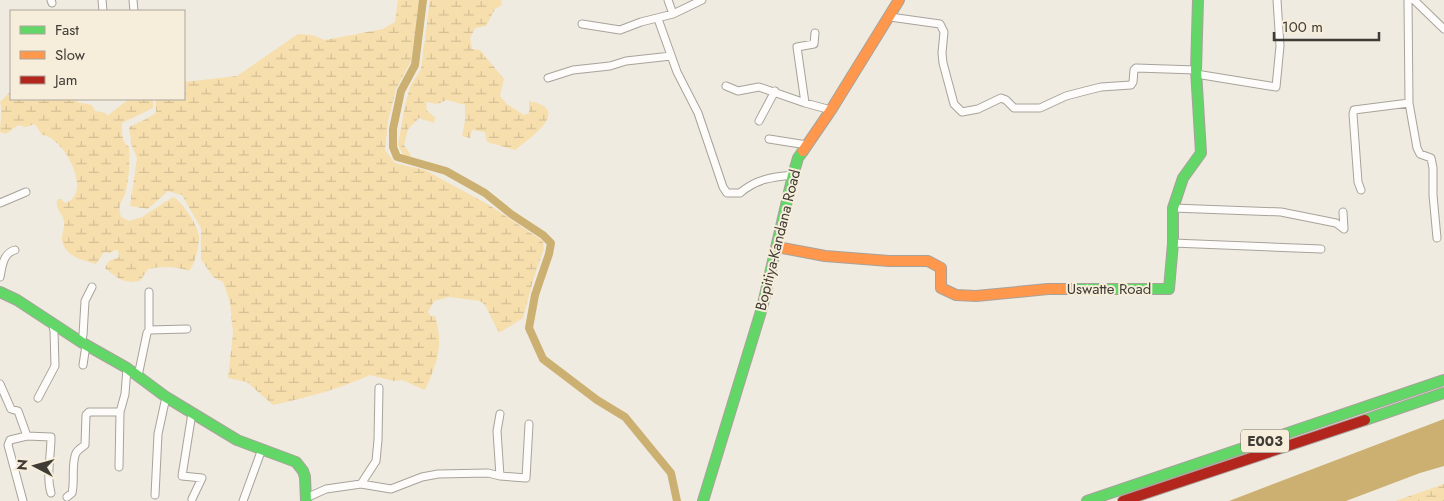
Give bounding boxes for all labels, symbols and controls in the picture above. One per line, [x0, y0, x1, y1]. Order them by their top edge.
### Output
legend [10, 10, 185, 100]
scale bar [1274, 10, 1379, 42]
text: 100 m [1282, 16, 1323, 38]
text: Fast [55, 19, 79, 41]
text: Slow [55, 44, 86, 66]
text: Jam [53, 69, 78, 91]
street label: Bopitiya-Kandana Road [750, 167, 806, 313]
street label: Uswatte Road [1067, 278, 1151, 300]
road number: E003 [1241, 430, 1289, 452]
north arrow [10, 441, 60, 491]
text: N [12, 458, 33, 471]

